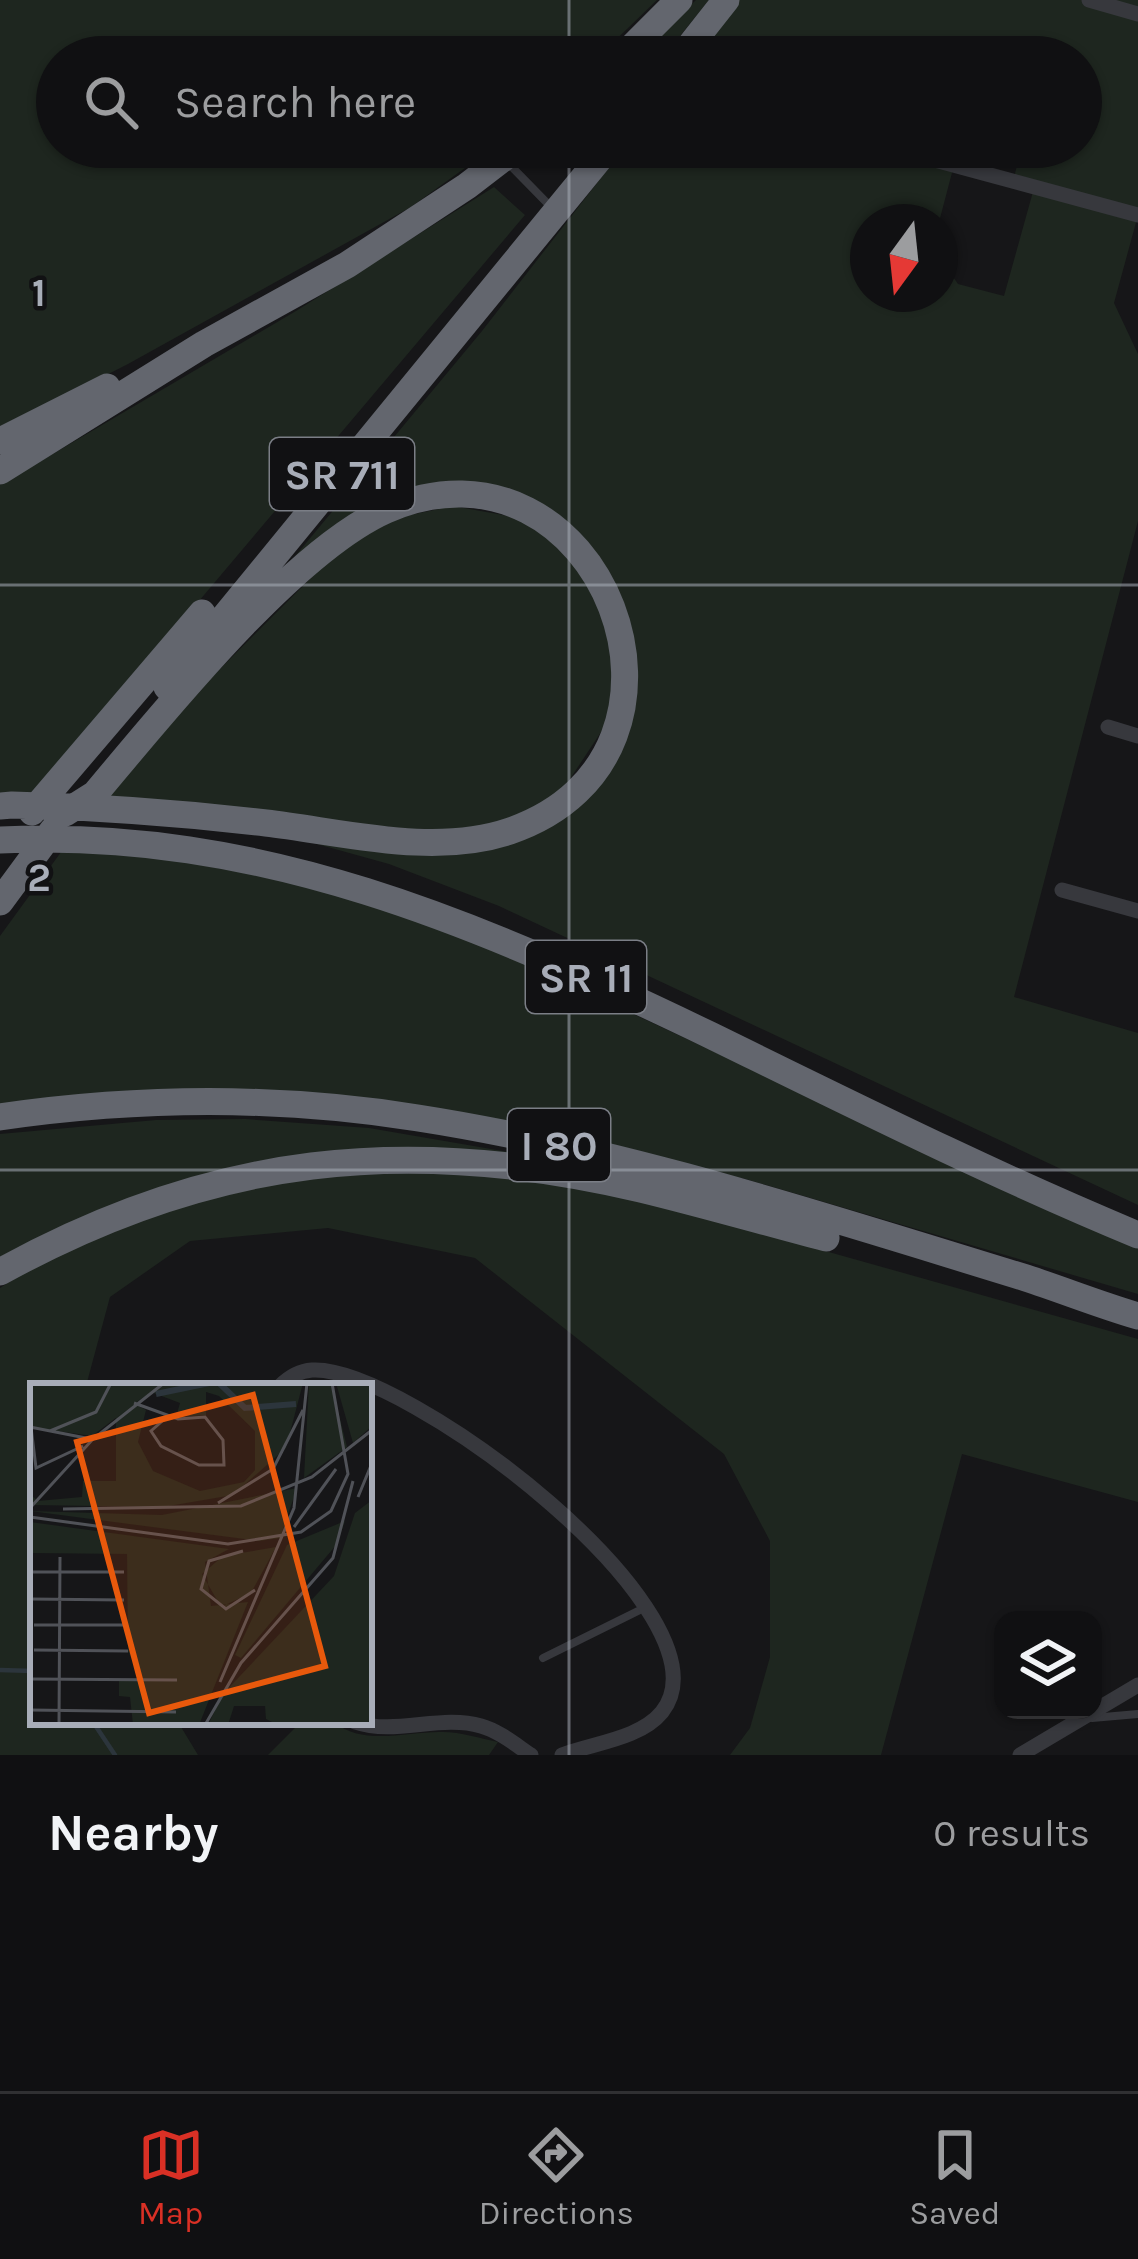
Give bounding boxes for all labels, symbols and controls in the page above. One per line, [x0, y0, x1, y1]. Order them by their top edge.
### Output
search box [36, 36, 1102, 168]
icon: search [78, 69, 144, 135]
text: Search here [174, 76, 416, 128]
north arrow [850, 204, 958, 312]
text: 1 [32, 270, 46, 316]
road number: SR 711 [270, 438, 414, 510]
text: 2 [27, 855, 51, 901]
road number: SR 11 [526, 941, 646, 1013]
road number: I 80 [508, 1109, 610, 1181]
inset map [30, 1383, 372, 1725]
map controls [994, 1611, 1102, 1719]
button: layers [994, 1611, 1102, 1719]
text: Nearby [48, 1803, 218, 1863]
text: 0 results [933, 1810, 1090, 1856]
tab: Map [138, 2122, 204, 2232]
tab: Directions [479, 2122, 634, 2232]
tab: Saved [909, 2122, 1000, 2232]

